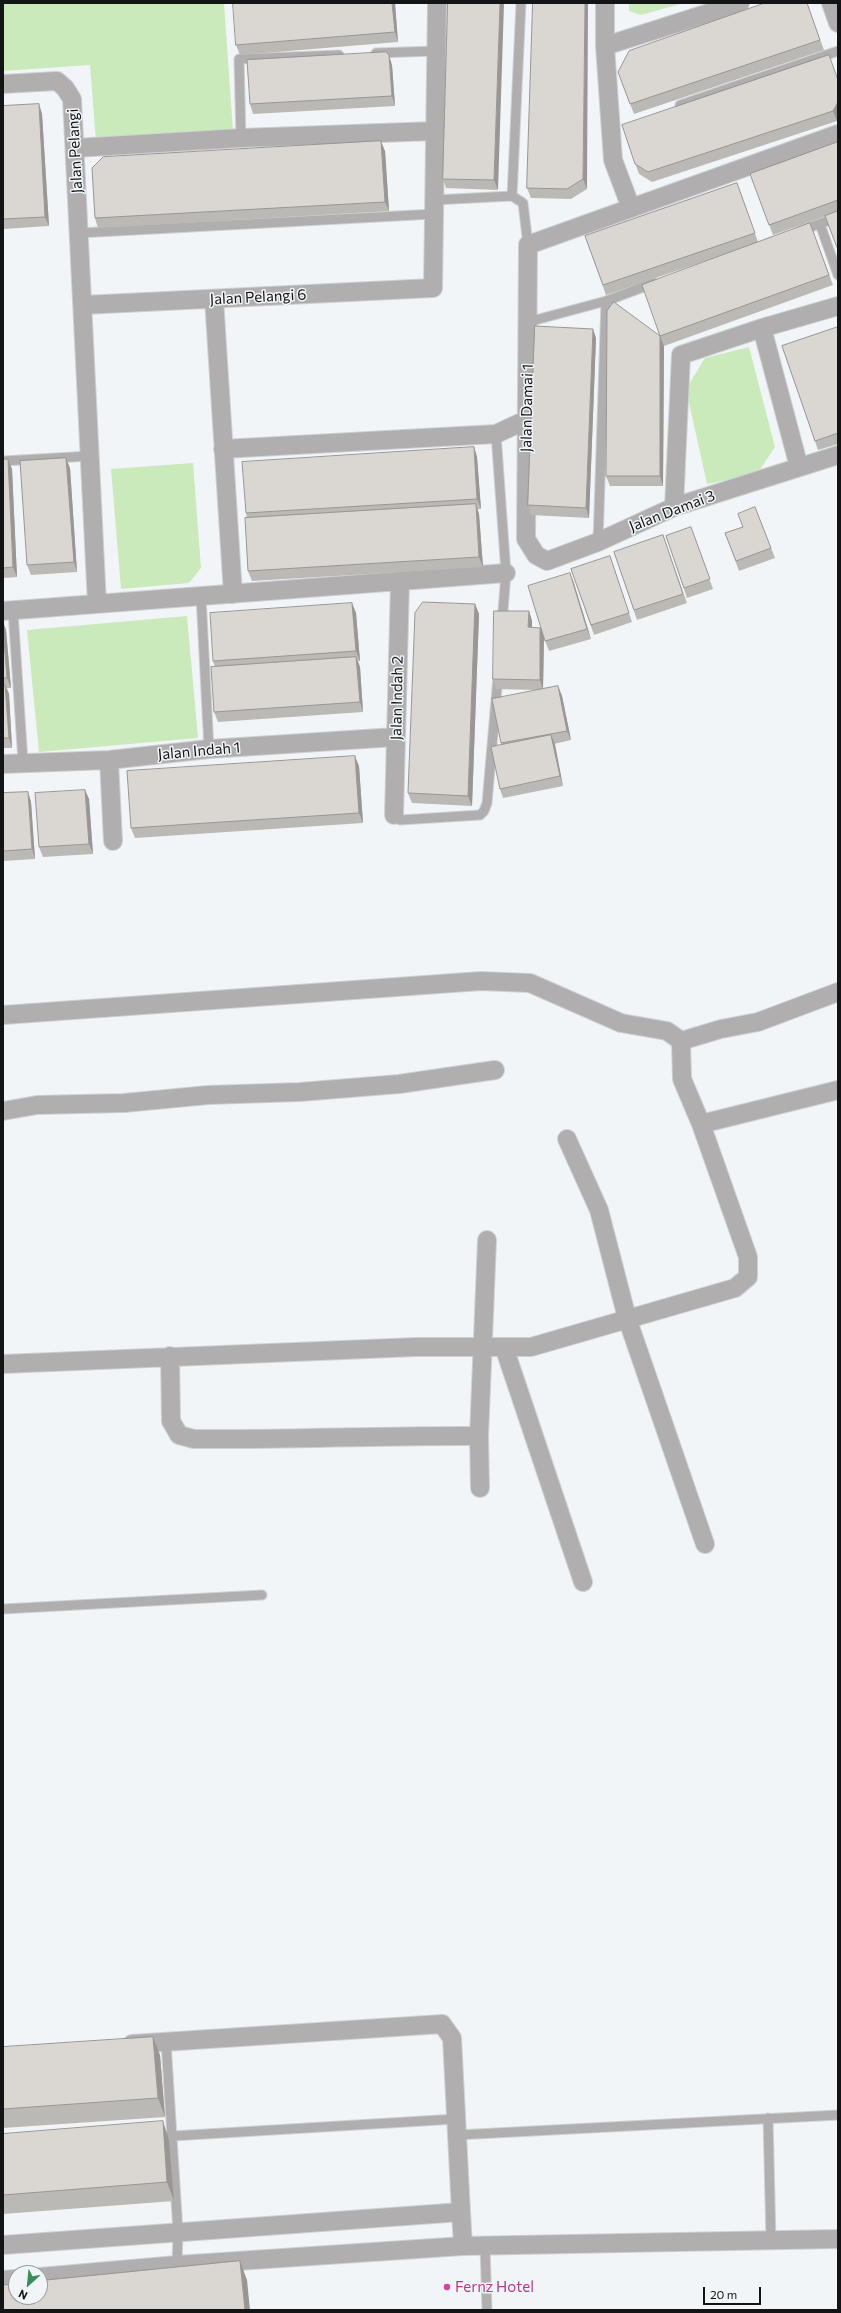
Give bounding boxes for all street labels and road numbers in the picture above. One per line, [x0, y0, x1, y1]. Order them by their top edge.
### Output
street label: Jalan Pelangi [64, 108, 86, 194]
street label: Jalan Pelangi 6 [209, 285, 307, 309]
street label: Jalan Damai 1 [517, 364, 537, 452]
street label: Jalan Damai 3 [627, 486, 717, 536]
street label: Jalan Indah 2 [387, 656, 407, 740]
street label: Jalan Indah 1 [157, 738, 241, 764]

